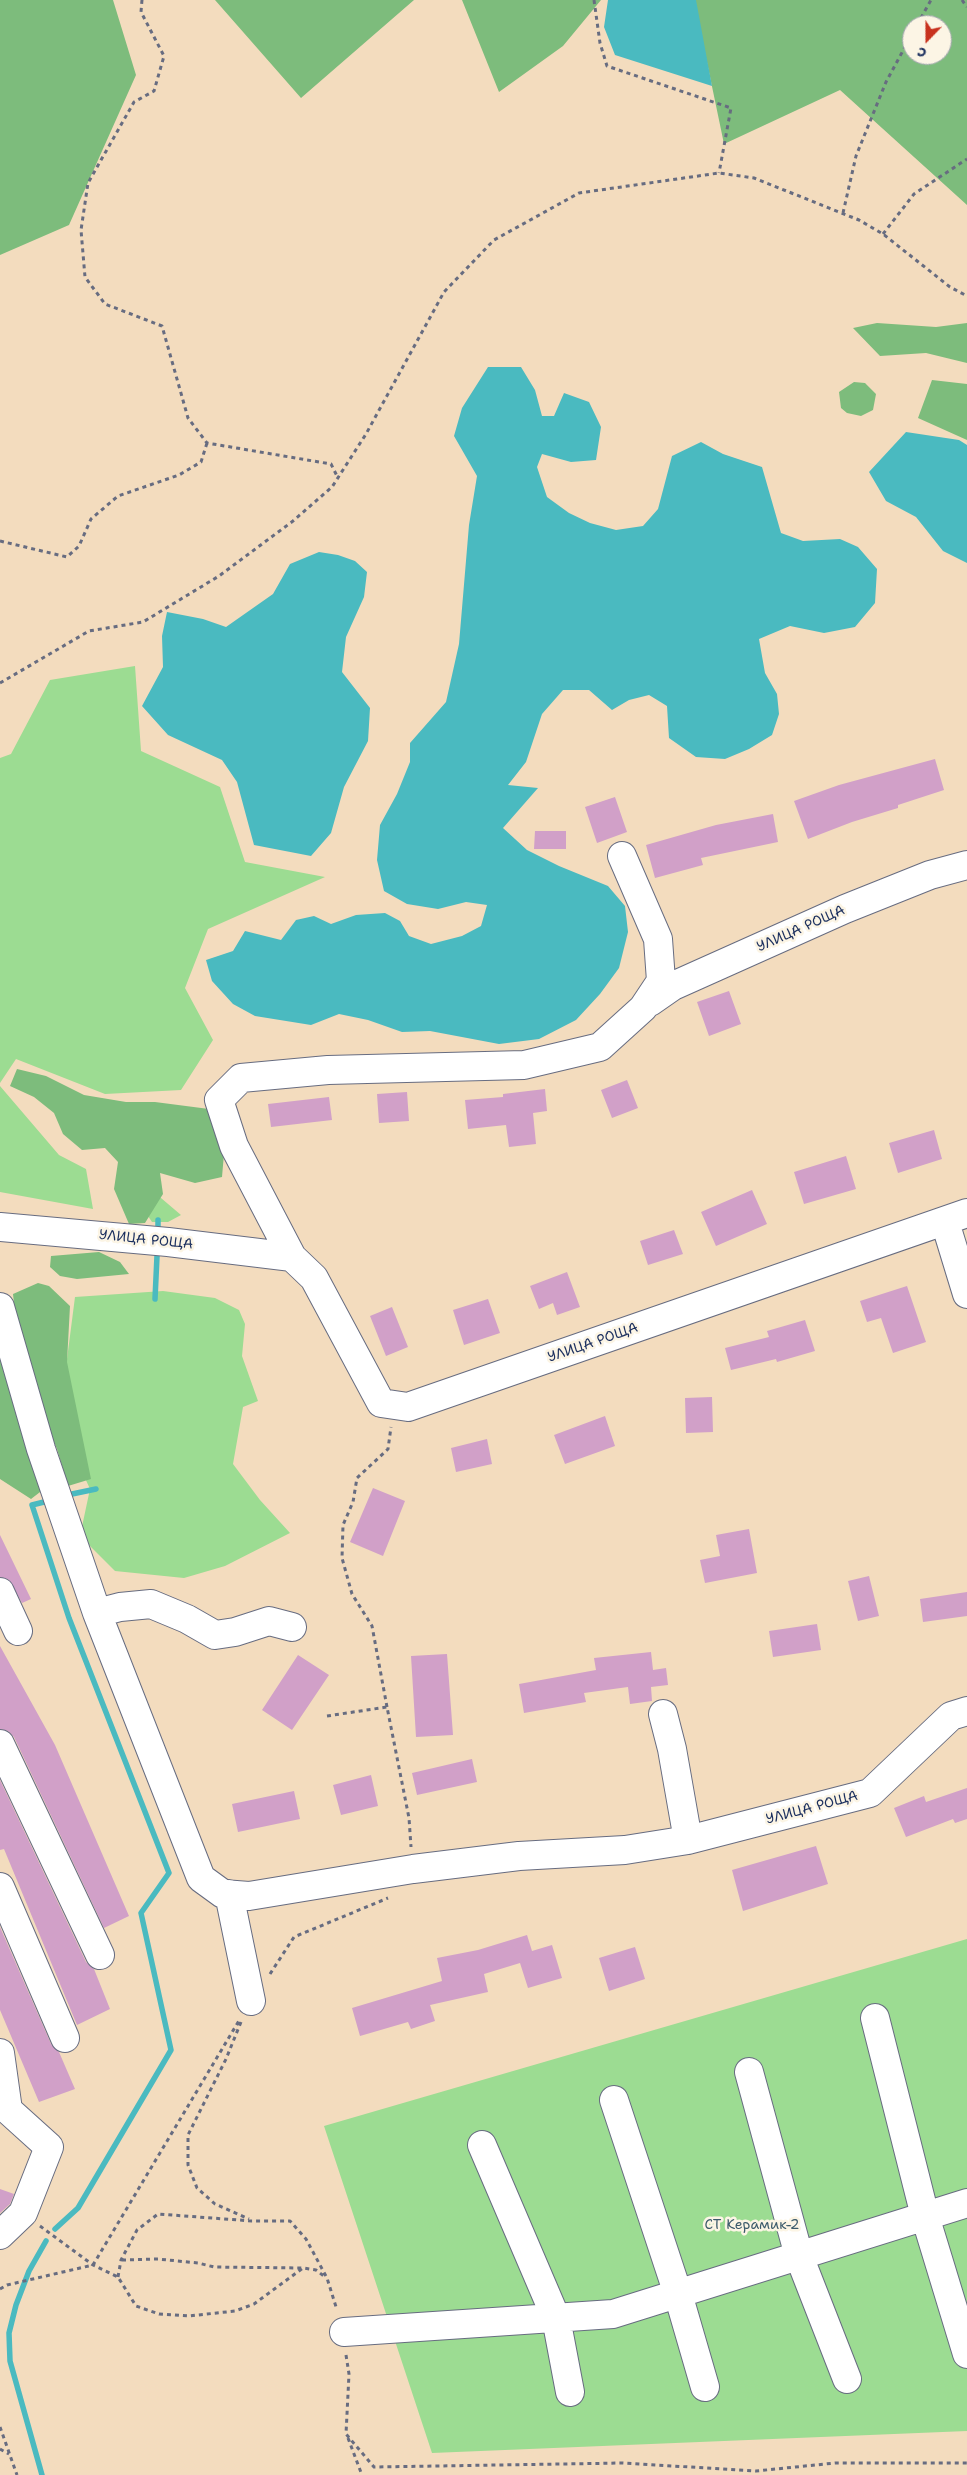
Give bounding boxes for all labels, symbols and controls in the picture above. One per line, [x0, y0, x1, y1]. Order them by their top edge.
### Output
north arrow [902, 15, 952, 65]
text: С [914, 43, 929, 63]
street label: УЛИЦА РОЩА [754, 902, 848, 956]
street label: УЛИЦА РОЩА [98, 1227, 194, 1253]
street label: УЛИЦА РОЩА [545, 1320, 641, 1366]
street label: УЛИЦА РОЩА [764, 1788, 860, 1828]
park label: СТ Керамик-2 [704, 2217, 800, 2233]

